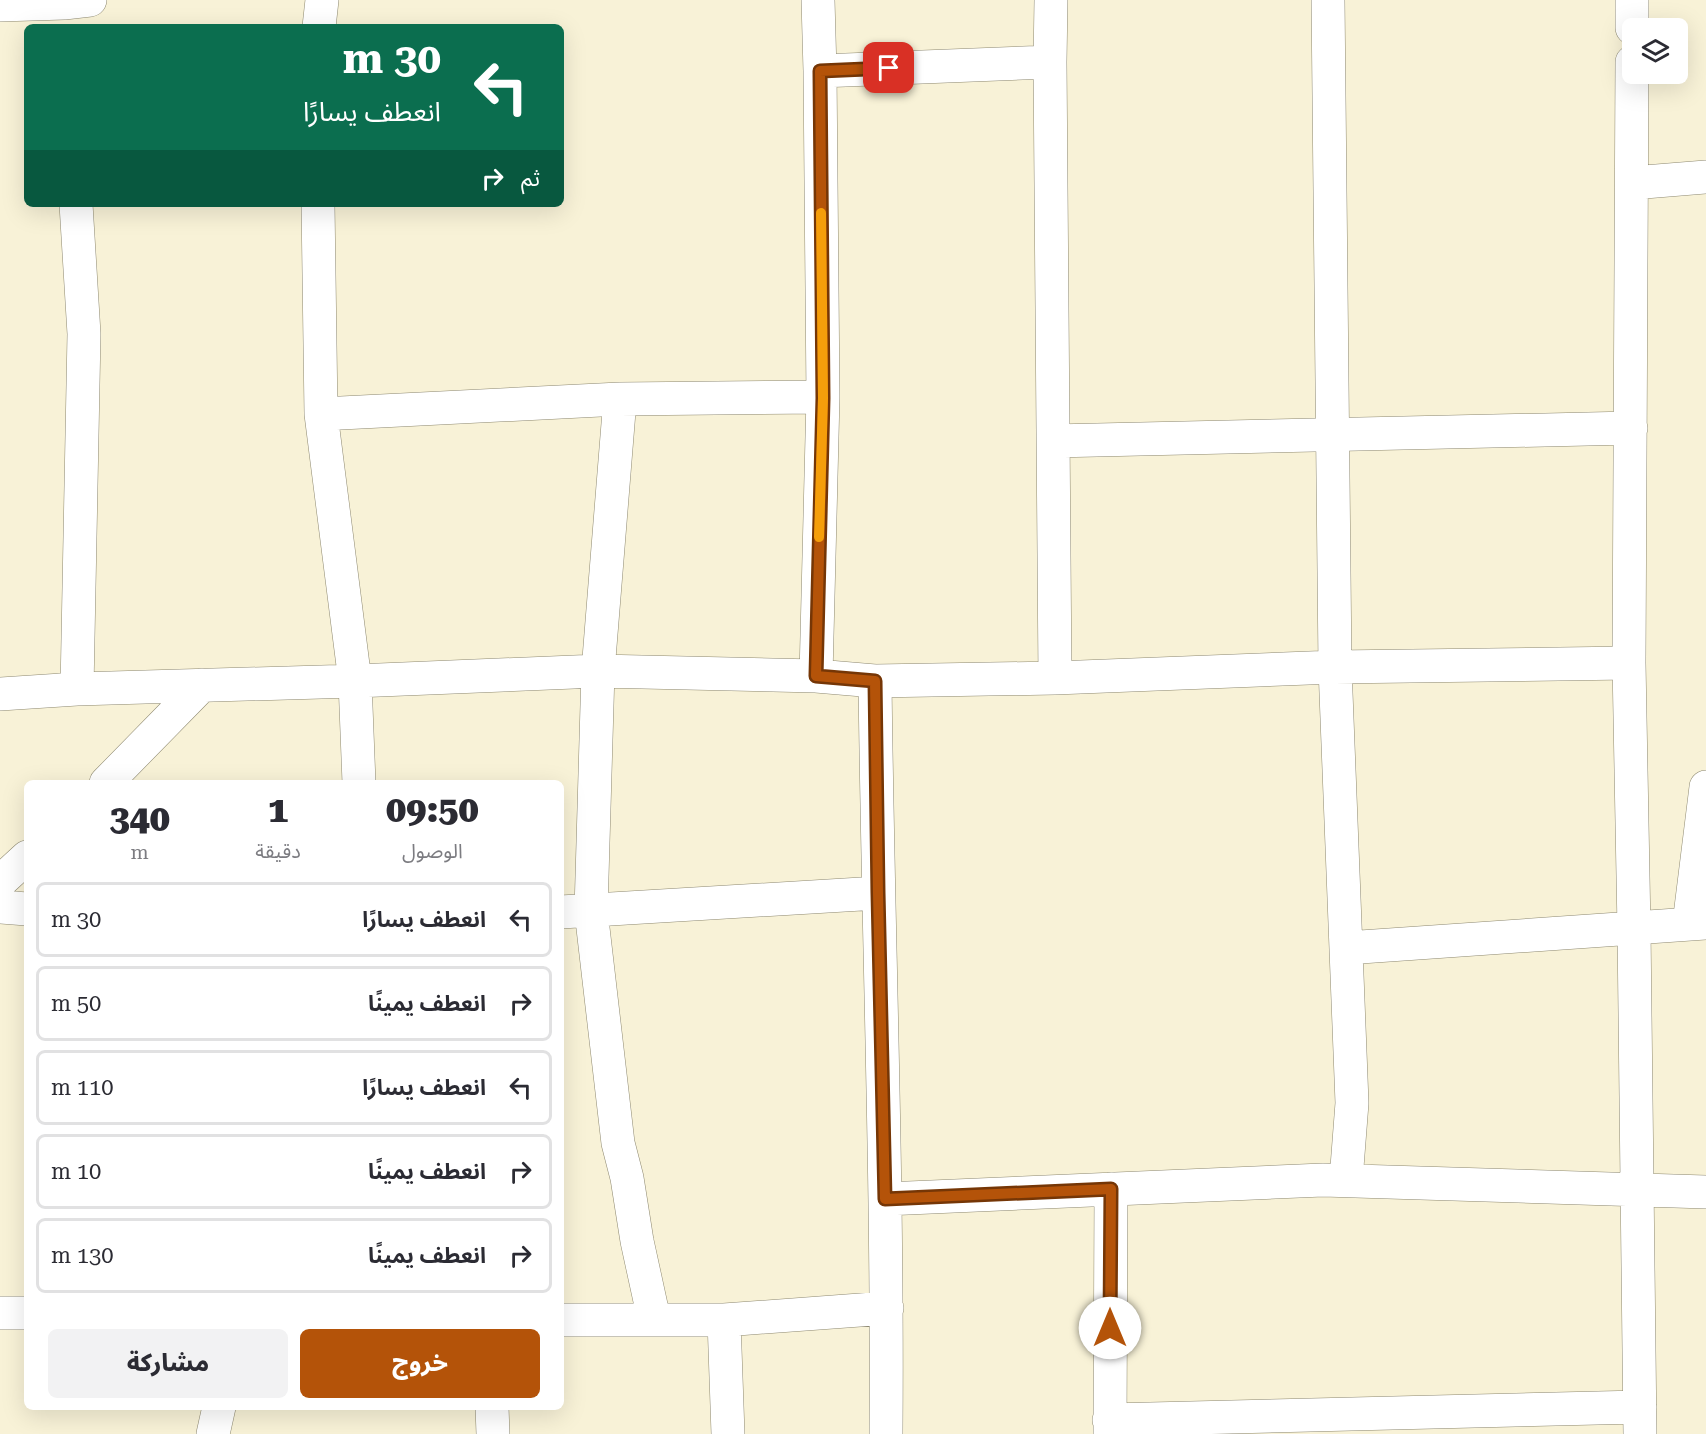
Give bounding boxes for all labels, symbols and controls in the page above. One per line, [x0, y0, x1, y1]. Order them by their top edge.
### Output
map controls [1622, 18, 1688, 84]
button: layers [1622, 18, 1688, 84]
text: 30 m [343, 34, 441, 83]
pin [863, 42, 914, 93]
icon: left [462, 48, 540, 126]
icon: arrive [872, 51, 905, 84]
text: انعطف يسارًا [303, 96, 441, 128]
icon: right [476, 162, 509, 195]
text: ثم [521, 166, 540, 191]
text: 1 [268, 789, 288, 831]
text: 09:50 [386, 789, 479, 831]
text: 340 [109, 798, 170, 840]
text: دقيقة [255, 839, 301, 863]
text: الوصول [402, 839, 463, 863]
text: m [130, 840, 149, 864]
icon: left [504, 903, 537, 936]
text: 30 m [51, 907, 101, 932]
text: انعطف يسارًا [362, 907, 486, 932]
icon: right [504, 987, 537, 1020]
text: 50 m [51, 991, 101, 1016]
text: انعطف يمينًا [368, 991, 486, 1016]
icon: left [504, 1071, 537, 1104]
text: 110 m [51, 1075, 114, 1100]
text: انعطف يسارًا [362, 1075, 486, 1100]
icon: right [504, 1155, 537, 1188]
text: 10 m [51, 1159, 101, 1184]
text: انعطف يمينًا [368, 1159, 486, 1184]
icon: right [504, 1239, 537, 1272]
text: 130 m [51, 1243, 114, 1268]
text: انعطف يمينًا [368, 1243, 486, 1268]
position arrow [1078, 1296, 1142, 1360]
button: مشاركة [48, 1329, 288, 1398]
button: خروج [300, 1329, 540, 1398]

